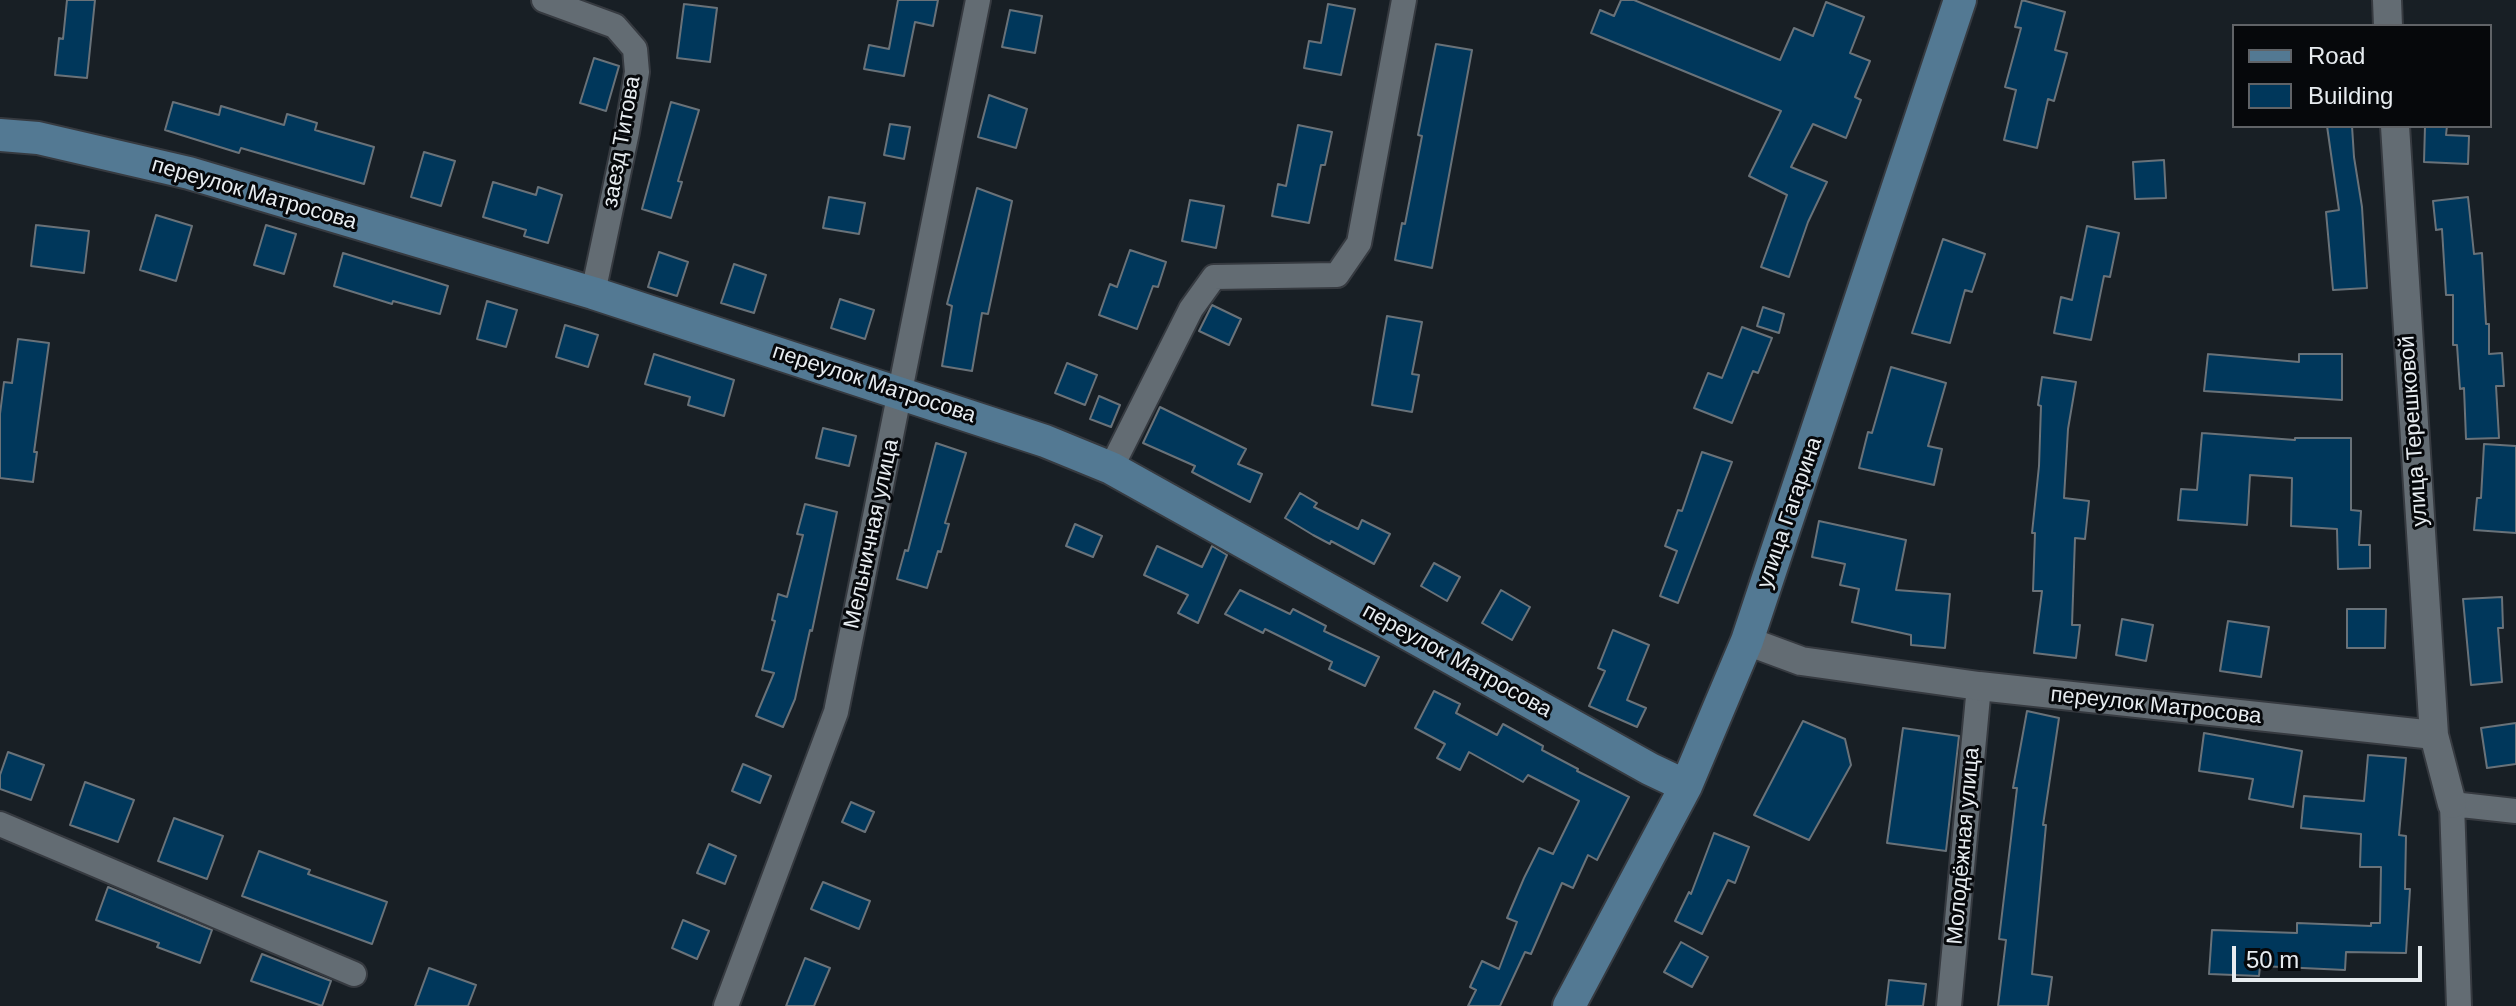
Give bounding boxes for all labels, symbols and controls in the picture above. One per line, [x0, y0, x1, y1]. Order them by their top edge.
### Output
legend [2232, 24, 2492, 128]
text: Road [2308, 42, 2365, 69]
street label: заезд Титова [597, 74, 647, 210]
text: Building [2308, 82, 2393, 109]
street label: переулок Матросова [148, 152, 360, 236]
street label: улица Терешковой [2394, 335, 2434, 527]
street label: переулок Матросова [769, 339, 979, 429]
street label: улица Гагарина [1752, 434, 1828, 592]
street label: Мельничная улица [839, 437, 905, 631]
street label: переулок Матросова [1358, 598, 1556, 724]
street label: переулок Матросова [2049, 682, 2263, 730]
street label: Молодёжная улица [1942, 746, 1986, 946]
scale bar [2236, 930, 2426, 980]
text: 50 m [2246, 946, 2299, 973]

